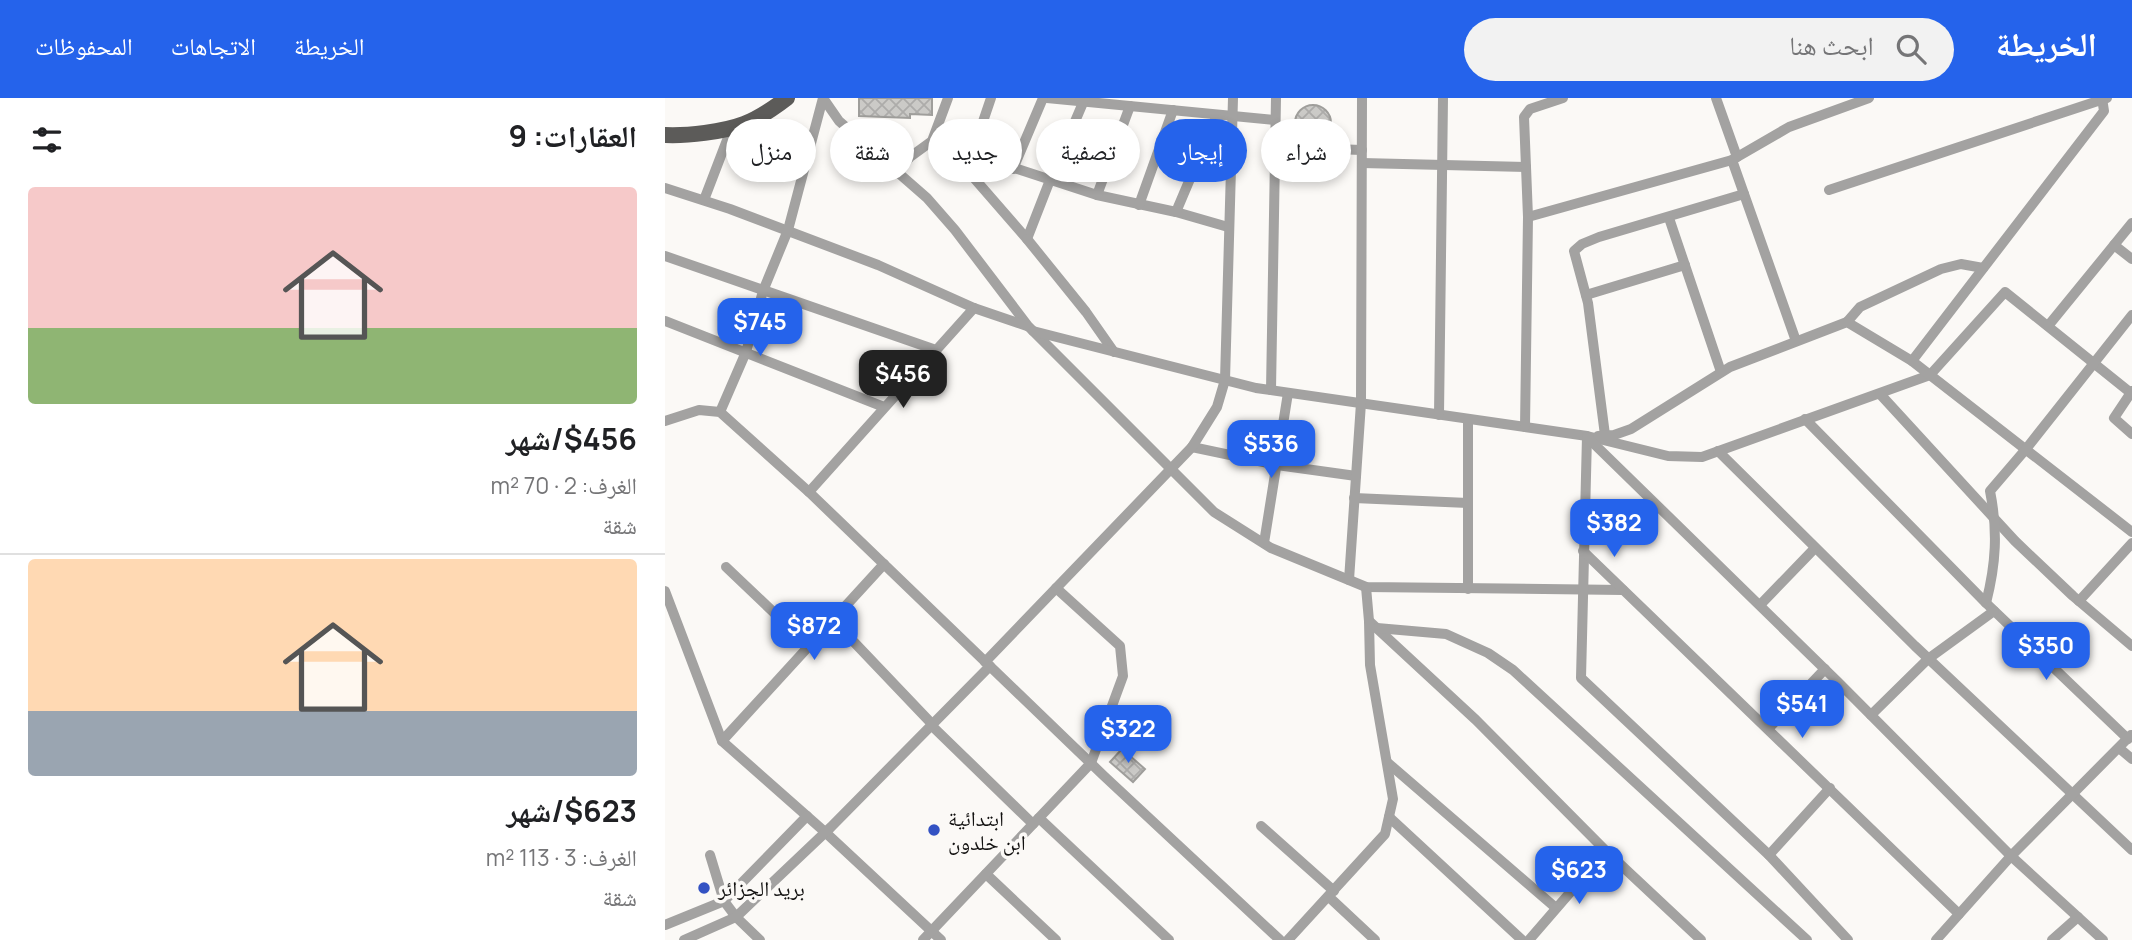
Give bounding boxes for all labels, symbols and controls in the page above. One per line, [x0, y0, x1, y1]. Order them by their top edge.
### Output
search box [1464, 18, 1954, 81]
text: الخريطة [1996, 21, 2097, 66]
text: ابحث هنا [1789, 27, 1874, 63]
text: المحفوظات [35, 29, 133, 62]
text: الاتجاهات [171, 29, 256, 62]
text: الخريطة [294, 29, 365, 62]
icon: search [1892, 30, 1930, 68]
text: العقارات: 9 [509, 115, 637, 156]
chip: منزل [726, 119, 816, 182]
chip: شقة [830, 119, 914, 182]
chip: جديد [928, 119, 1022, 182]
chip: تصفية [1036, 119, 1140, 182]
chip: إيجار [1154, 119, 1247, 182]
chip: شراء [1261, 119, 1351, 182]
icon: filters [28, 121, 66, 159]
icon: home [270, 232, 396, 358]
pin: $745 [719, 299, 801, 358]
text: $745 [733, 305, 787, 337]
pin: $456 [862, 350, 944, 410]
text: $456 [875, 357, 931, 389]
text: $456/شهر [506, 418, 637, 459]
pin: $536 [1230, 420, 1312, 480]
text: $536 [1243, 427, 1299, 459]
text: الغرف: 2 · 70 m² [490, 469, 637, 501]
pin: $382 [1573, 500, 1655, 559]
text: $382 [1586, 506, 1642, 538]
text: شقة [603, 509, 637, 541]
pin: $872 [773, 602, 855, 662]
icon: home [270, 604, 396, 730]
text: $872 [787, 609, 841, 641]
pin: $350 [2005, 622, 2087, 682]
text: $350 [2018, 629, 2074, 661]
pin: $541 [1761, 680, 1843, 740]
text: $541 [1776, 687, 1828, 719]
pin: $322 [1087, 706, 1169, 765]
text: $322 [1100, 712, 1156, 744]
text: $623/شهر [506, 790, 637, 831]
place label: ابتدائية ابن خلدون [948, 804, 1026, 856]
marker: ابتدائية ابن خلدون [926, 822, 942, 838]
text: الغرف: 3 · 113 m² [486, 841, 637, 873]
pin: $623 [1538, 846, 1620, 906]
text: $623 [1551, 853, 1607, 885]
place label: بريد الجزائر [717, 874, 805, 902]
marker: بريد الجزائر [696, 880, 712, 896]
text: شقة [603, 881, 637, 913]

